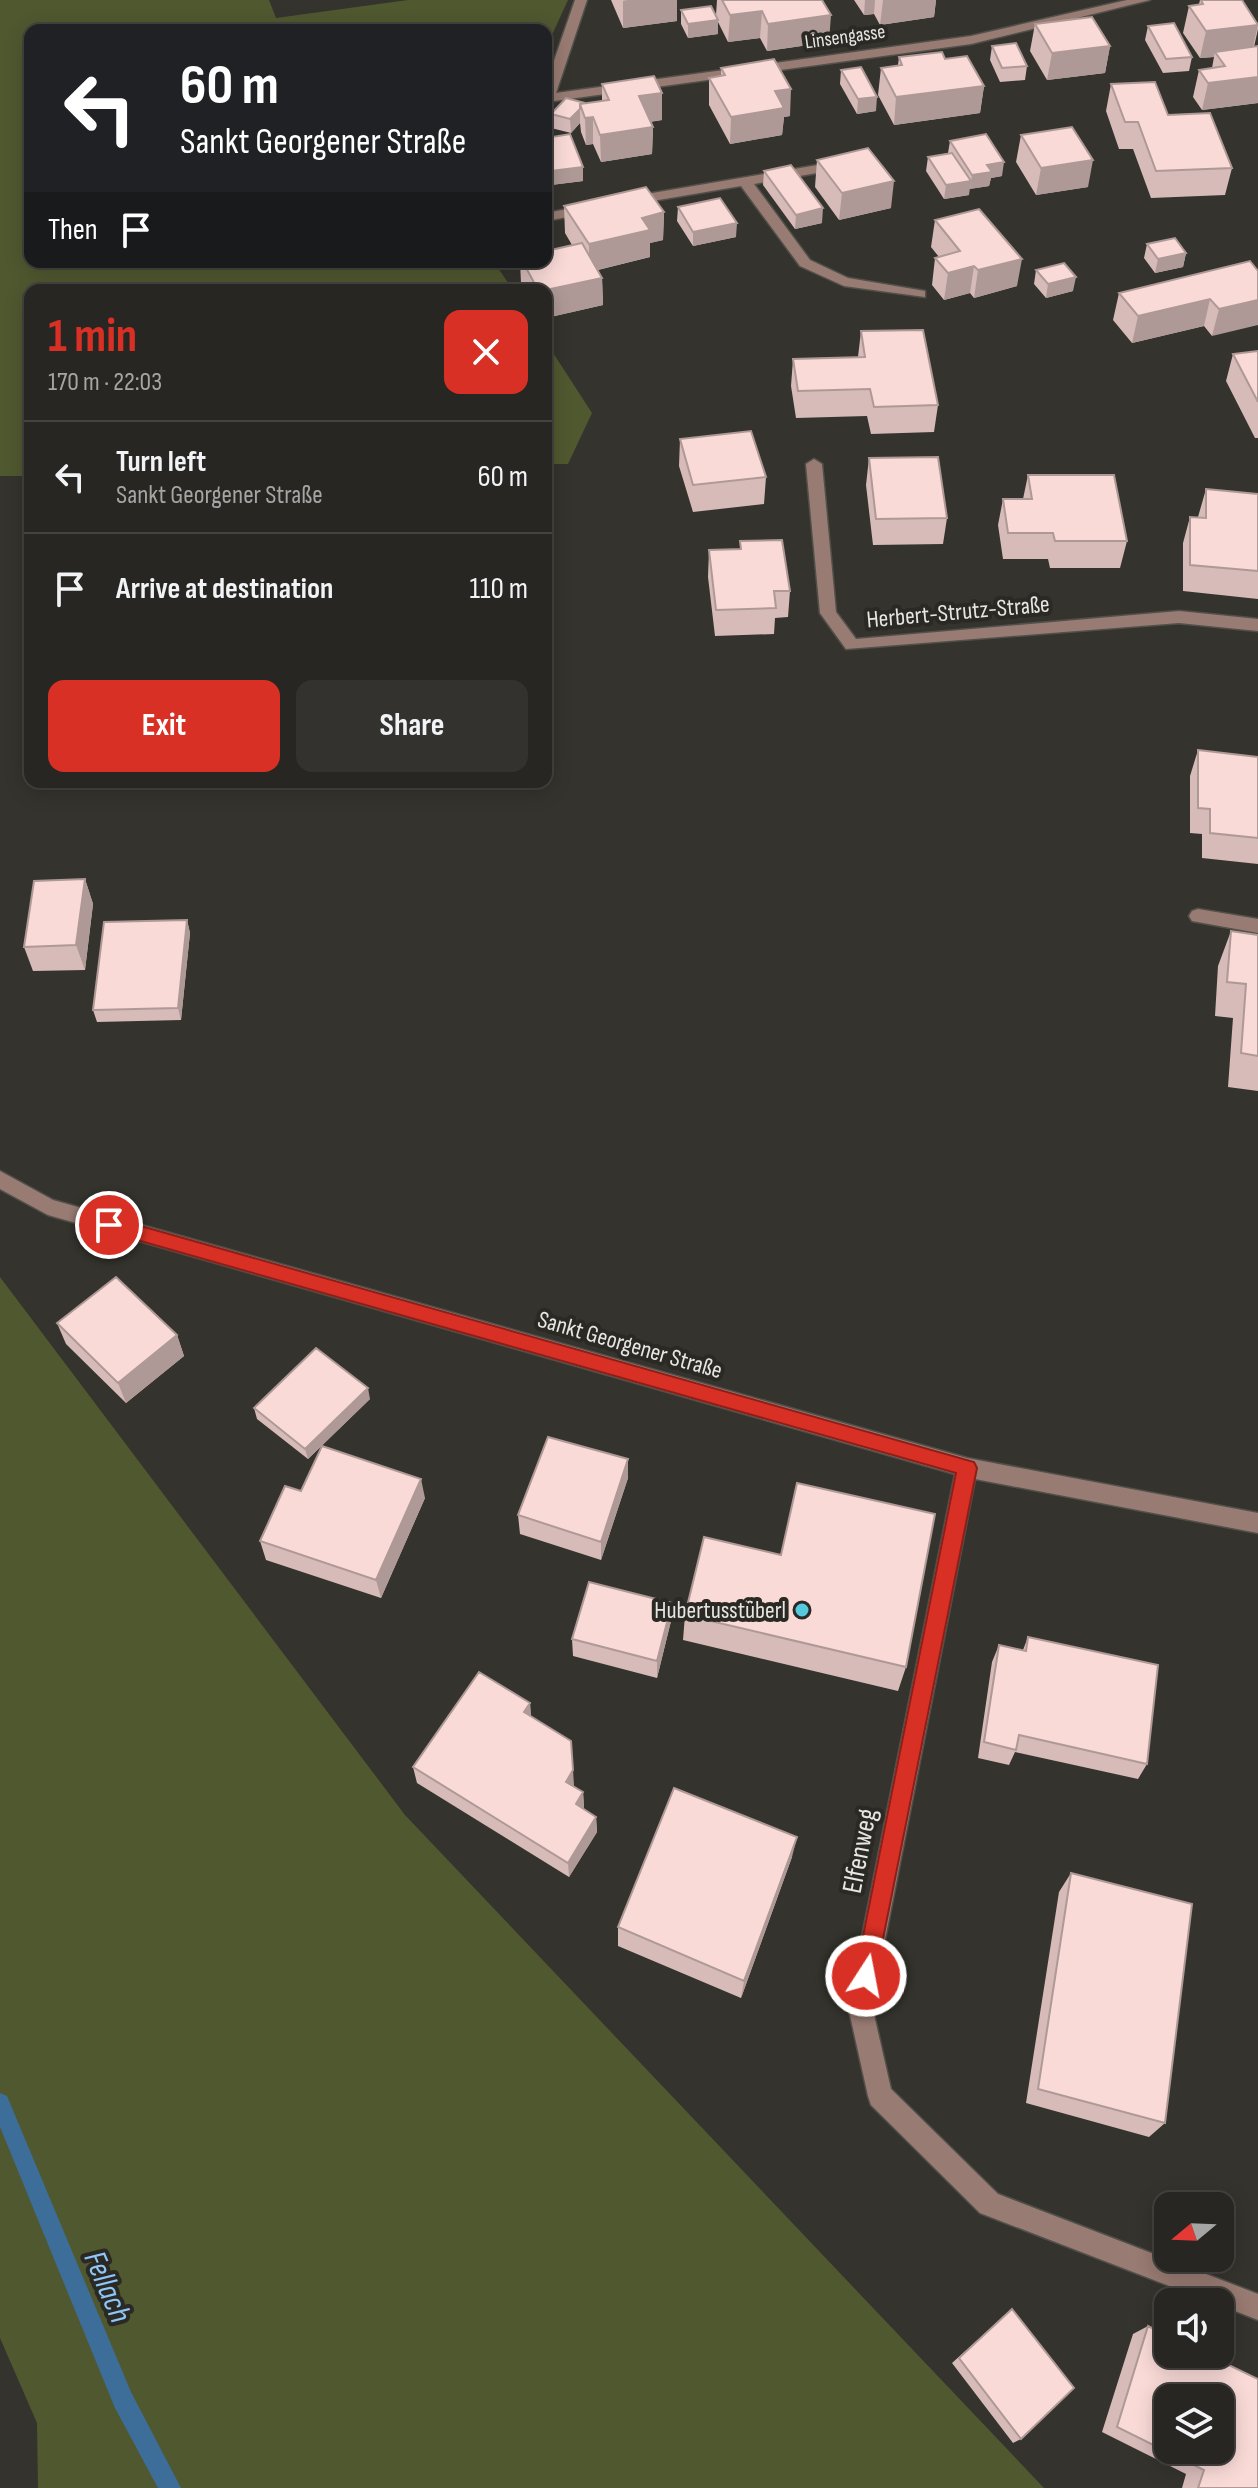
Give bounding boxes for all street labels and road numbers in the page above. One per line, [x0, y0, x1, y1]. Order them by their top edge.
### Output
street label: Linsengasse [803, 19, 887, 55]
street label: Herbert-Strutz-Straße [865, 590, 1051, 634]
street label: Sankt Georgener Straße [534, 1305, 726, 1385]
street label: Elfenweg [836, 1806, 884, 1896]

